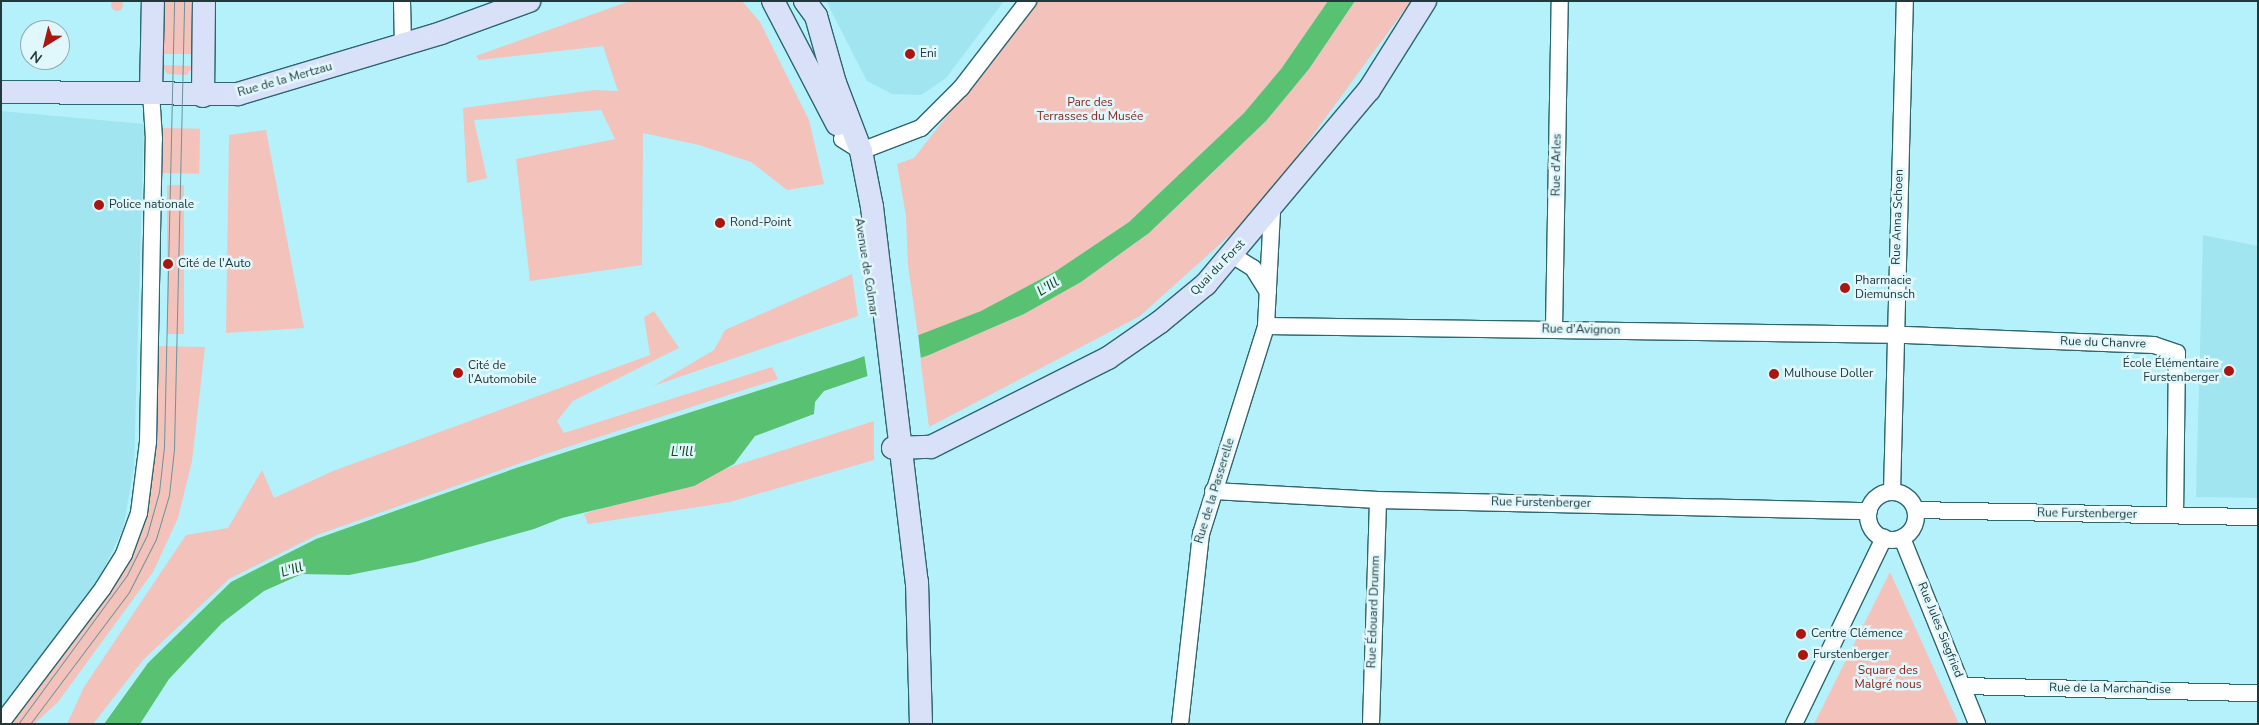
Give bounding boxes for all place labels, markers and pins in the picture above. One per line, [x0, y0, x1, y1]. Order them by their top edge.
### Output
place label: Eni [920, 47, 937, 61]
marker: Eni [904, 48, 916, 60]
place label: Police nationale [109, 198, 194, 212]
marker: Police nationale [93, 199, 105, 211]
place label: Rond-Point [730, 216, 791, 230]
marker: Rond-Point [714, 217, 726, 229]
place label: Cité de l'Auto [178, 257, 251, 271]
marker: Cité de l'Auto [162, 258, 174, 270]
place label: Pharmacie Diemunsch [1855, 274, 1915, 302]
marker: Pharmacie Diemunsch [1839, 282, 1851, 294]
place label: École Élémentaire Furstenberger [2123, 357, 2219, 385]
place label: Cité de l'Automobile [468, 359, 537, 387]
marker: École Élémentaire Furstenberger [2223, 365, 2235, 377]
marker: Cité de l'Automobile [452, 367, 464, 379]
place label: Mulhouse Doller [1784, 367, 1873, 381]
marker: Mulhouse Doller [1768, 368, 1780, 380]
place label: Centre Clémence [1811, 627, 1903, 641]
marker: Centre Clémence [1795, 628, 1807, 640]
place label: Furstenberger [1813, 648, 1889, 662]
marker: Furstenberger [1797, 649, 1809, 661]

